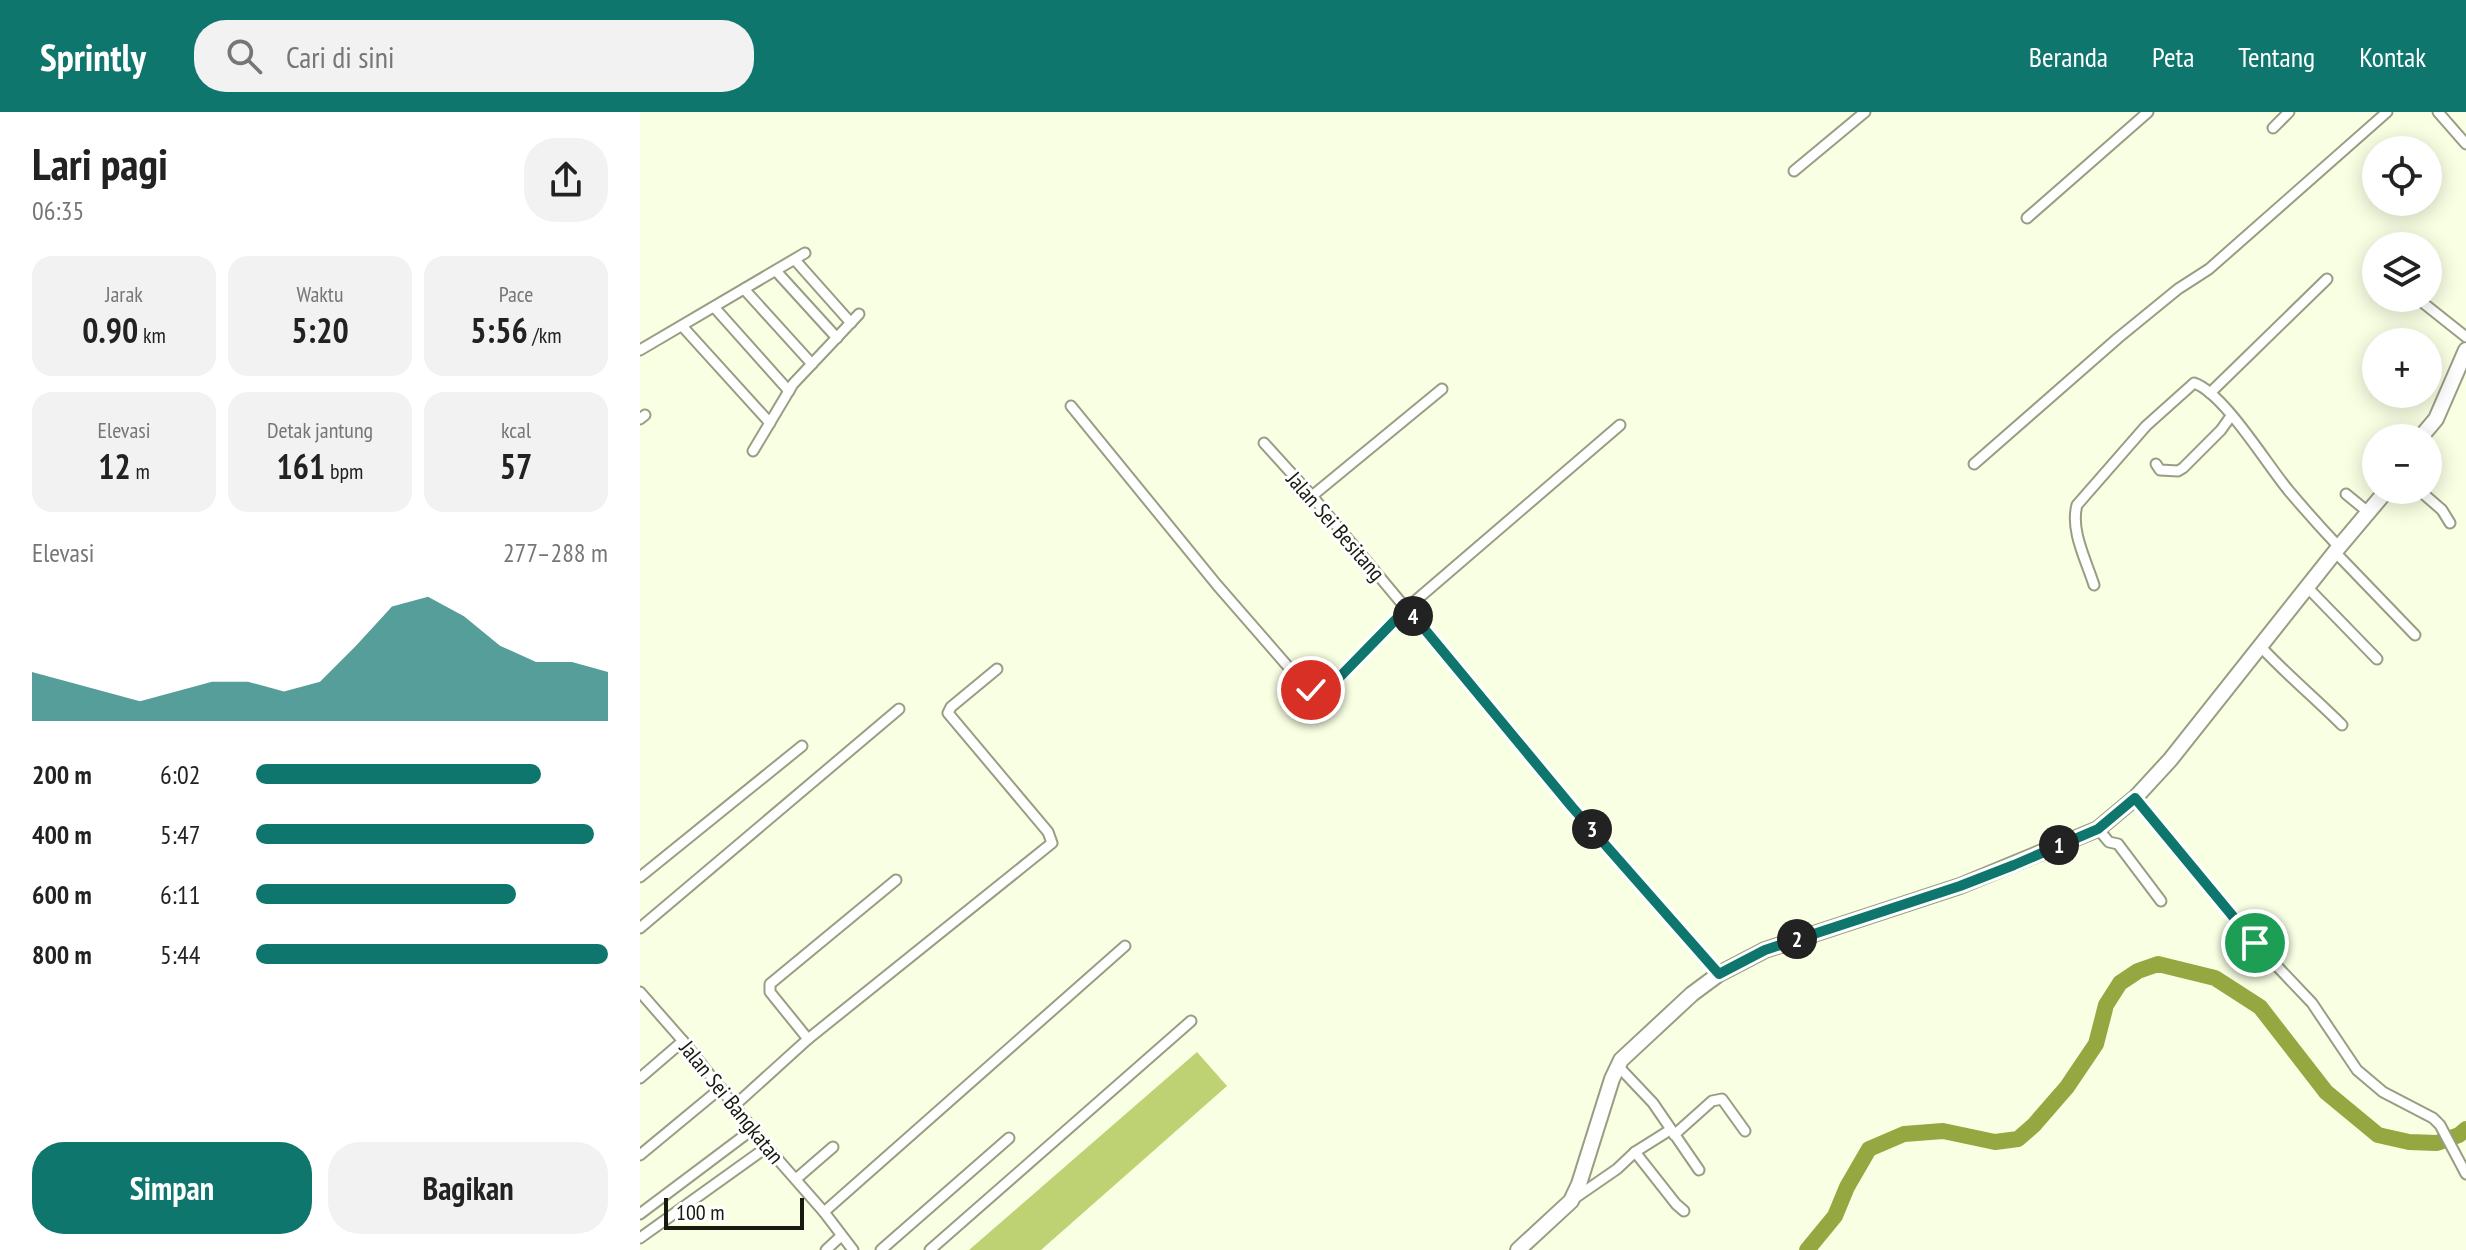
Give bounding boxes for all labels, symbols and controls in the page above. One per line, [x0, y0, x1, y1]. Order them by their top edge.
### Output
search box [194, 20, 754, 92]
text: Sprintly [40, 32, 146, 81]
icon: search [222, 34, 266, 78]
text: Cari di sini [286, 37, 395, 76]
text: Beranda [2029, 38, 2108, 75]
text: Peta [2152, 38, 2194, 75]
text: Tentang [2238, 38, 2315, 75]
text: Kontak [2359, 38, 2426, 75]
text: Lari pagi [32, 135, 168, 192]
map controls [2362, 136, 2442, 504]
button: locate [2362, 136, 2442, 216]
button: share [524, 138, 608, 222]
text: 06:35 [32, 194, 84, 227]
button: layers [2362, 232, 2442, 312]
text: Jarak [105, 280, 143, 308]
text: Waktu [297, 280, 343, 308]
text: Pace [499, 280, 533, 308]
text: 0.90 [82, 308, 138, 352]
text: 5:20 [291, 308, 349, 352]
text: 5:56 [470, 308, 528, 352]
text: km [138, 321, 166, 349]
text: /km [528, 321, 562, 349]
button: + [2362, 328, 2442, 408]
text: Elevasi [98, 416, 150, 444]
text: Detak jantung [267, 416, 373, 444]
text: kcal [501, 416, 531, 444]
button: − [2362, 424, 2442, 504]
text: 12 [98, 444, 131, 488]
text: 161 [277, 444, 325, 488]
text: 57 [500, 444, 532, 488]
text: m [131, 457, 150, 485]
text: bpm [325, 457, 363, 485]
street label: Jalan Sei Besitang [1280, 465, 1391, 586]
text: Elevasi [32, 536, 94, 569]
text: 277–288 m [503, 536, 608, 569]
pin: 4 [1393, 596, 1433, 636]
text: 4 [1408, 602, 1418, 630]
pin [1277, 656, 1345, 724]
icon: check [1289, 668, 1333, 712]
text: 200 m [32, 758, 92, 791]
text: 6:02 [160, 758, 200, 791]
pin: 3 [1572, 809, 1612, 849]
text: 3 [1587, 815, 1597, 843]
text: 400 m [32, 818, 92, 851]
text: 5:47 [160, 818, 200, 851]
pin: 1 [2039, 825, 2079, 865]
text: 1 [2054, 831, 2064, 859]
text: 600 m [32, 878, 92, 911]
text: 6:11 [160, 878, 200, 911]
pin [2221, 909, 2289, 977]
pin: 2 [1777, 919, 1817, 959]
icon: arrive [2233, 921, 2277, 965]
text: 2 [1792, 925, 1802, 953]
text: 800 m [32, 938, 92, 971]
text: 5:44 [160, 938, 200, 971]
street label: Jalan Sei Bangkatan [673, 1034, 790, 1169]
button: Simpan [32, 1142, 312, 1234]
button: Bagikan [328, 1142, 608, 1234]
scale bar [664, 1194, 804, 1230]
text: 100 m [676, 1198, 725, 1226]

